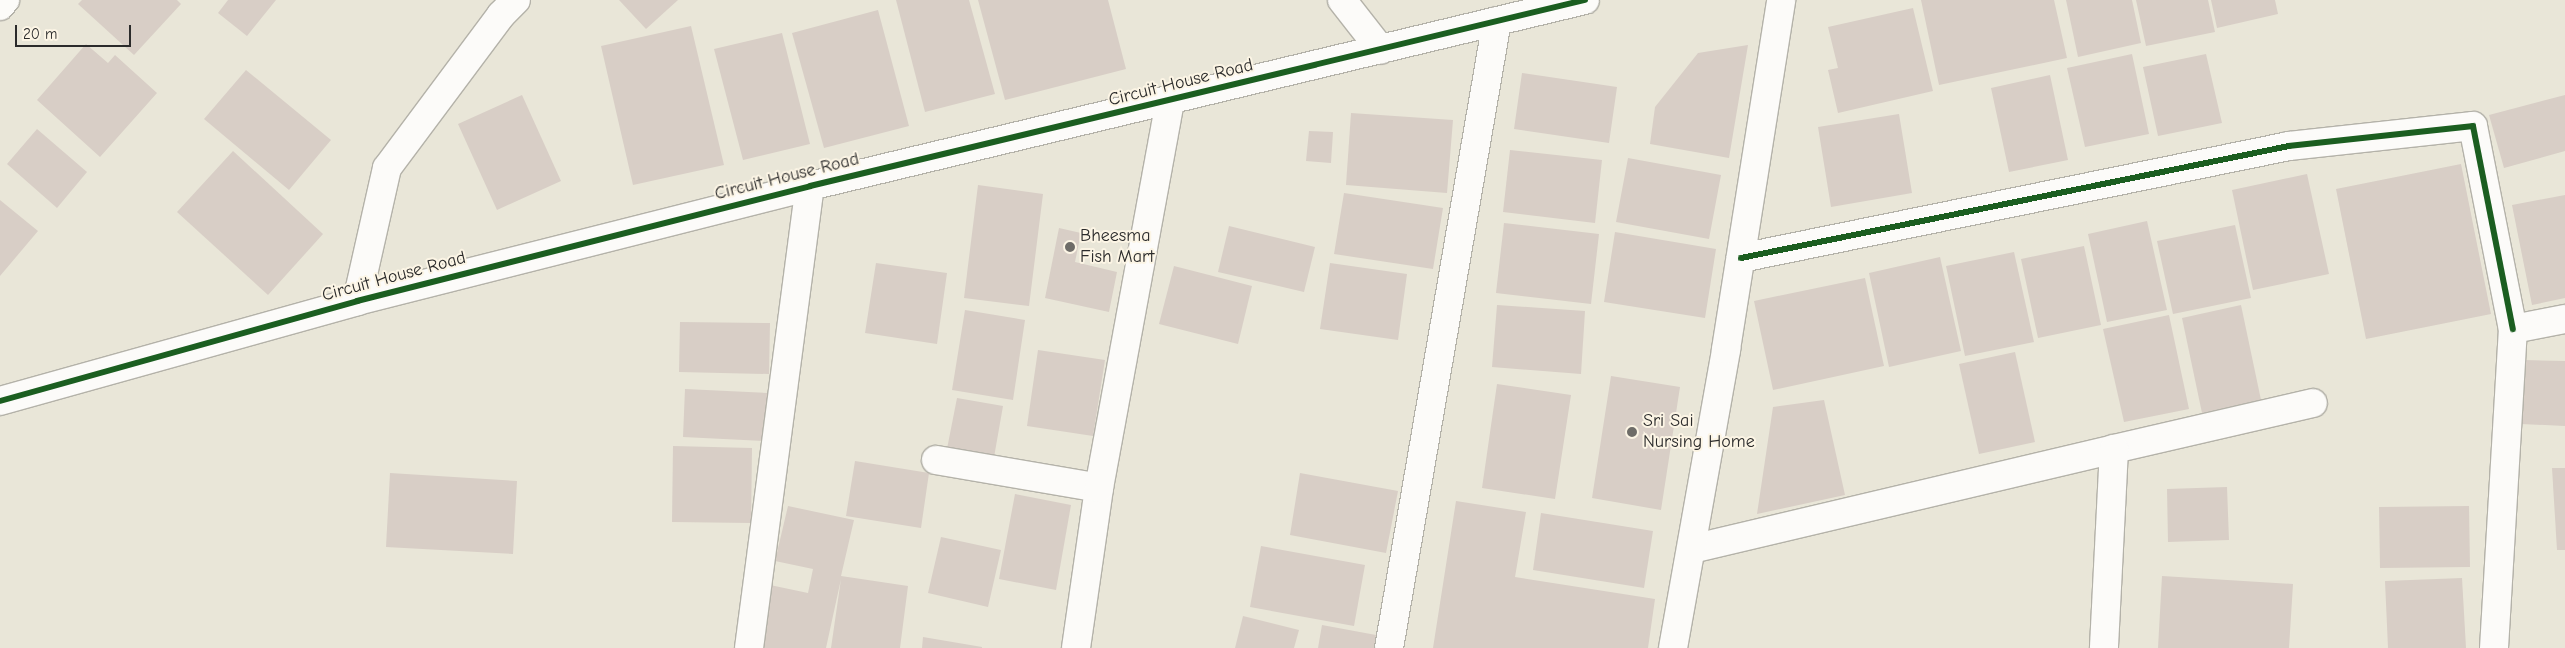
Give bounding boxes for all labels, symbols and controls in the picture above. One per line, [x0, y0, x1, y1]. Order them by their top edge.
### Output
scale bar [18, 15, 134, 47]
text: 20 m [23, 25, 57, 43]
street label: Circuit House Road [1107, 55, 1255, 111]
street label: Circuit House Road [713, 149, 861, 205]
place label: Bheesma Fish Mart [1080, 226, 1154, 268]
marker: Bheesma Fish Mart [1064, 241, 1076, 253]
street label: Circuit House Road [320, 247, 468, 307]
place label: Sri Sai Nursing Home [1643, 411, 1755, 454]
marker: Sri Sai Nursing Home [1625, 425, 1639, 439]

